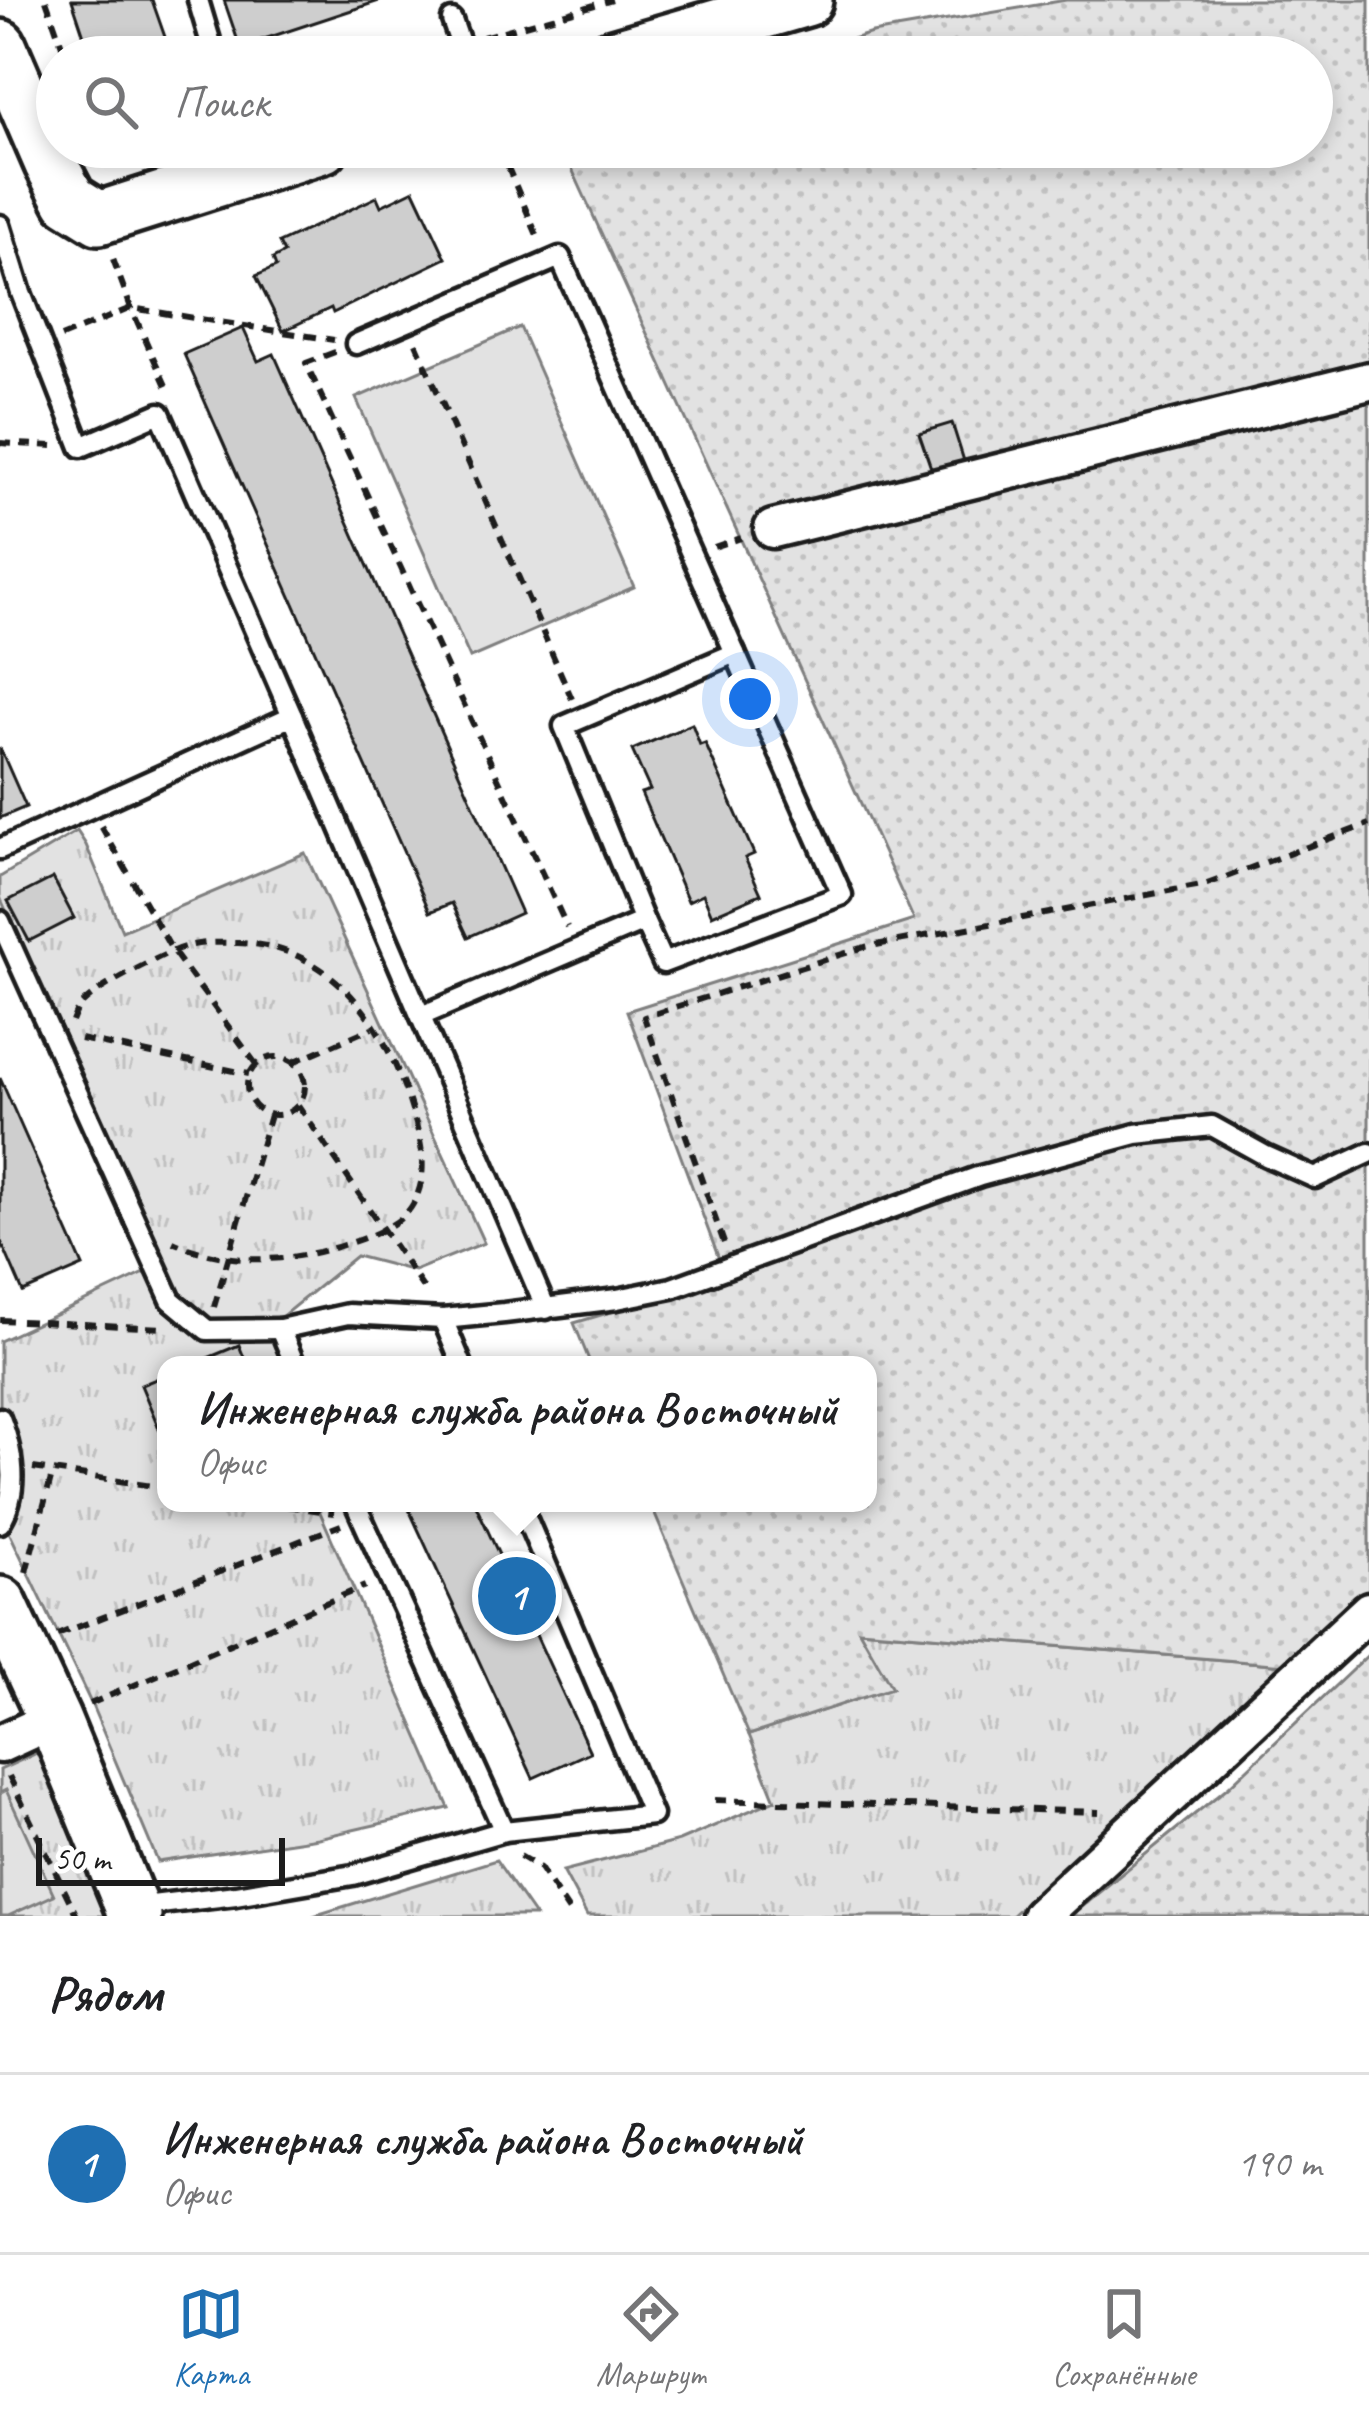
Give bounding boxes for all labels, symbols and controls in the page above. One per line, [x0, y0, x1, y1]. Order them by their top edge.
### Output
search box [36, 36, 1333, 168]
icon: search [78, 69, 144, 135]
text: Поиск [174, 74, 269, 131]
your location [720, 669, 780, 729]
popup [157, 1356, 877, 1512]
text: Инженерная служба района Восточный [197, 1381, 837, 1438]
text: Офис [197, 1438, 266, 1487]
pin: 1 [478, 1551, 556, 1641]
scale bar [36, 1832, 285, 1885]
text: 50 m [54, 1838, 110, 1880]
text: Рядом [48, 1962, 162, 2026]
text: Инженерная служба района Восточный [162, 2111, 802, 2168]
text: 1 [78, 2139, 96, 2188]
text: 190 m [1237, 2139, 1321, 2188]
text: Офис [162, 2168, 231, 2217]
tab: Карта [174, 2281, 249, 2395]
tab: Маршрут [596, 2281, 705, 2395]
tab: Сохранённые [1052, 2281, 1195, 2395]

